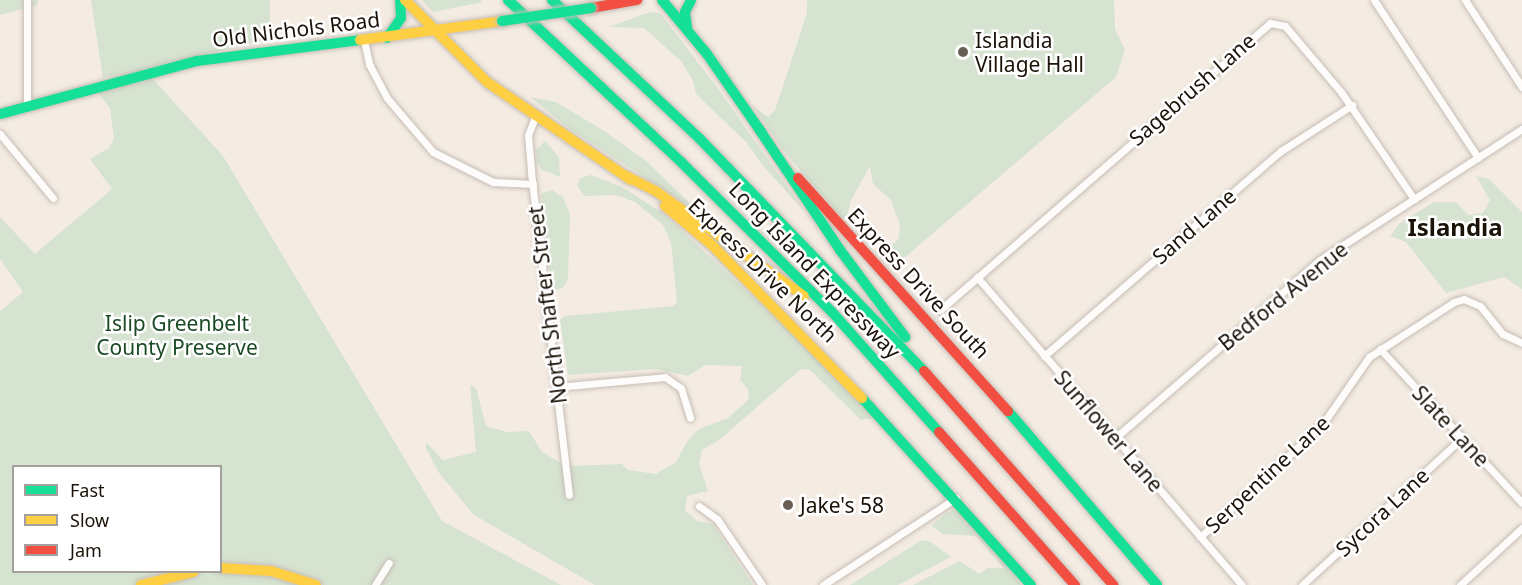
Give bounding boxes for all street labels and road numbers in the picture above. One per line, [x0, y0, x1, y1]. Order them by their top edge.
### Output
street label: Old Nichols Road [211, 6, 381, 52]
street label: Sagebrush Lane [1124, 27, 1260, 151]
street label: Long Island Expressway [724, 176, 906, 364]
street label: Sand Lane [1147, 183, 1241, 269]
street label: Express Drive North [684, 193, 842, 347]
street label: Express Drive South [843, 203, 995, 363]
street label: North Shafter Street [522, 205, 572, 405]
street label: Bedford Avenue [1213, 236, 1353, 356]
street label: Sunflower Lane [1049, 365, 1169, 497]
street label: Slate Lane [1407, 380, 1495, 472]
street label: Serpentine Lane [1200, 410, 1334, 538]
street label: Sycora Lane [1330, 463, 1434, 561]

